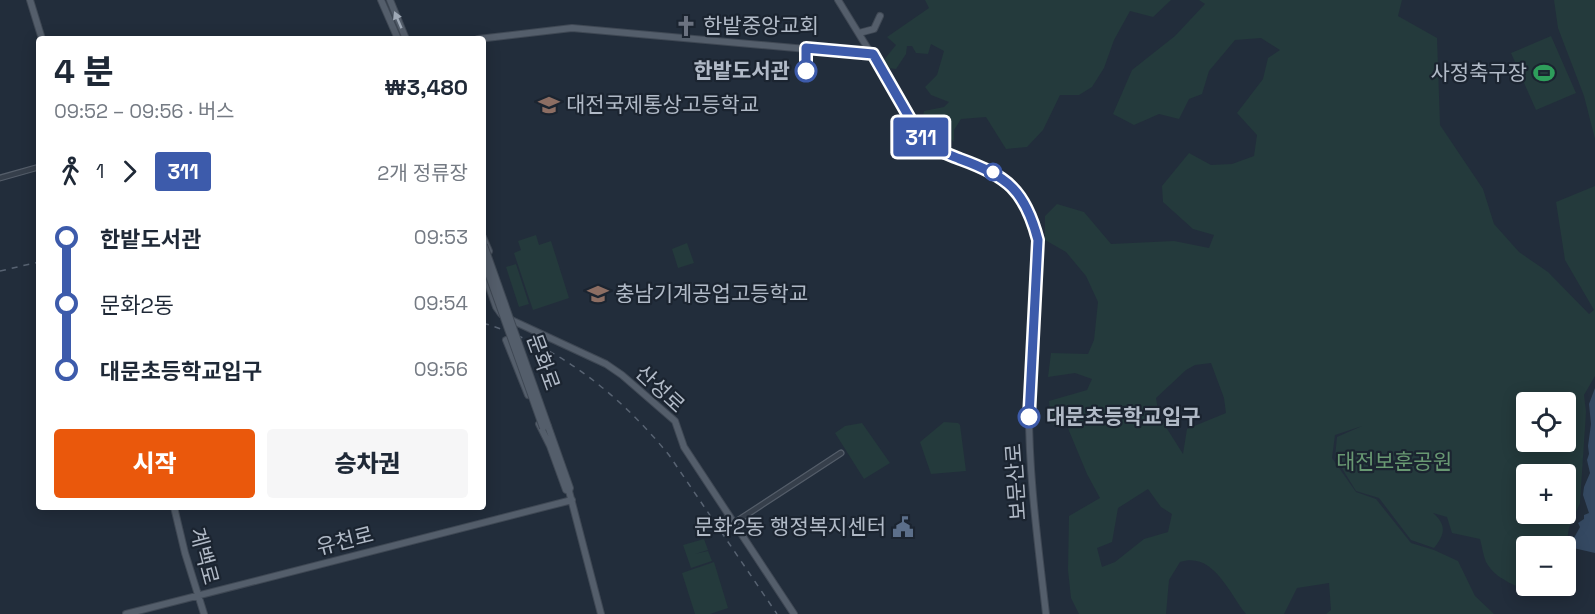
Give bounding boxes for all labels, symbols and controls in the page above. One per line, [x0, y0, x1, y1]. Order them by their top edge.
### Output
one-way arrow [393, 10, 403, 28]
place label: 한밭중앙교회 [703, 12, 819, 39]
church icon: 한밭중앙교회 [674, 14, 698, 38]
text: 4 분 [54, 51, 114, 93]
place label: 한밭도서관 [693, 57, 790, 84]
place label: 사정축구장 [1430, 59, 1527, 86]
marker: 한밭도서관 [795, 60, 817, 82]
sports icon: 사정축구장 [1532, 61, 1556, 85]
text: ₩3,480 [384, 73, 468, 101]
place label: 대전국제통상고등학교 [566, 91, 759, 118]
school or university icon: 대전국제통상고등학교 [537, 93, 561, 117]
text: 09:52 – 09:56 · 버스 [54, 98, 234, 124]
line badge: 311 [886, 118, 956, 156]
text: 311 [905, 124, 937, 151]
icon: walk [54, 155, 87, 188]
icon: forward [113, 155, 146, 188]
text: 1 [96, 158, 104, 184]
text: 311 [167, 158, 199, 185]
text: 2개 정류장 [377, 160, 468, 186]
unlabelled marker [984, 163, 1002, 181]
text: 09:53 [414, 224, 468, 250]
text: 한밭도서관 [100, 225, 201, 253]
place label: 충남기계공업고등학교 [615, 280, 808, 307]
school or university icon: 충남기계공업고등학교 [586, 282, 610, 306]
text: 09:54 [413, 290, 468, 316]
text: 문화2동 [100, 291, 174, 319]
street label: 문화로 [521, 330, 566, 394]
text: 09:56 [414, 356, 468, 382]
text: 대문초등학교입구 [100, 357, 262, 385]
street label: 산성로 [630, 359, 691, 418]
map controls [1516, 392, 1576, 596]
button: locate [1516, 392, 1576, 452]
place label: 대문초등학교입구 [1046, 403, 1201, 430]
marker: 대문초등학교입구 [1018, 406, 1040, 428]
button: 시작 [54, 429, 255, 498]
button: 승차권 [267, 429, 468, 498]
street label: 보문산로 [999, 443, 1032, 522]
park label: 대전보훈공원 [1336, 448, 1452, 475]
button: + [1516, 464, 1576, 524]
place label: 문화2동 행정복지센터 [694, 513, 886, 540]
public building icon: 문화2동 행정복지센터 [891, 515, 915, 539]
street label: 유천로 [313, 520, 376, 561]
street label: 계백로 [184, 524, 225, 587]
button: − [1516, 536, 1576, 596]

